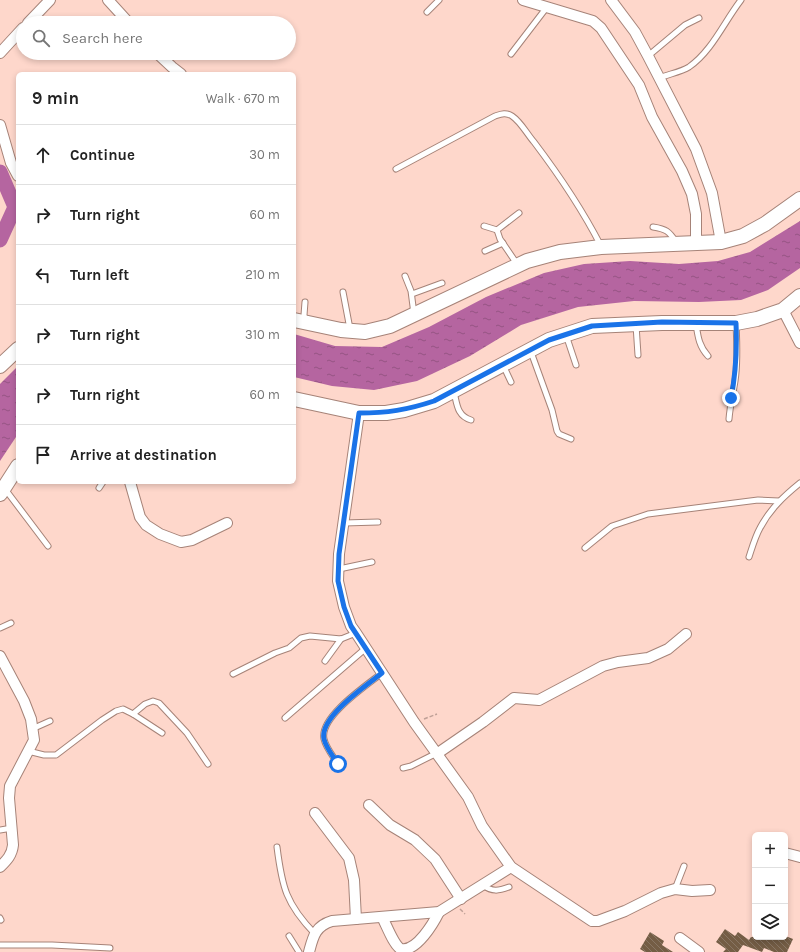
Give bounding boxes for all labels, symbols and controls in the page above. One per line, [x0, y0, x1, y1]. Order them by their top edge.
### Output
search box [16, 16, 296, 60]
icon: search [30, 27, 52, 49]
text: Search here [62, 29, 143, 47]
text: 9 min [32, 88, 79, 108]
text: Walk · 670 m [206, 91, 280, 106]
icon: ahead [32, 144, 54, 166]
text: Continue [70, 146, 135, 164]
text: 30 m [249, 147, 280, 162]
icon: right [32, 204, 54, 226]
text: Turn right [70, 206, 140, 224]
text: 60 m [250, 207, 280, 222]
icon: left [32, 264, 54, 286]
text: Turn left [70, 266, 129, 284]
text: 210 m [245, 267, 280, 282]
icon: right [32, 324, 54, 346]
text: Turn right [70, 326, 140, 344]
text: 310 m [245, 327, 280, 342]
icon: right [32, 384, 54, 406]
text: Turn right [70, 386, 140, 404]
text: 60 m [250, 387, 280, 402]
route end [722, 389, 740, 407]
icon: arrive [32, 444, 54, 466]
text: Arrive at destination [70, 446, 217, 464]
route start [329, 755, 347, 773]
map controls [752, 832, 788, 940]
button: + [752, 832, 788, 868]
button: − [752, 868, 788, 904]
button: layers [752, 904, 788, 940]

